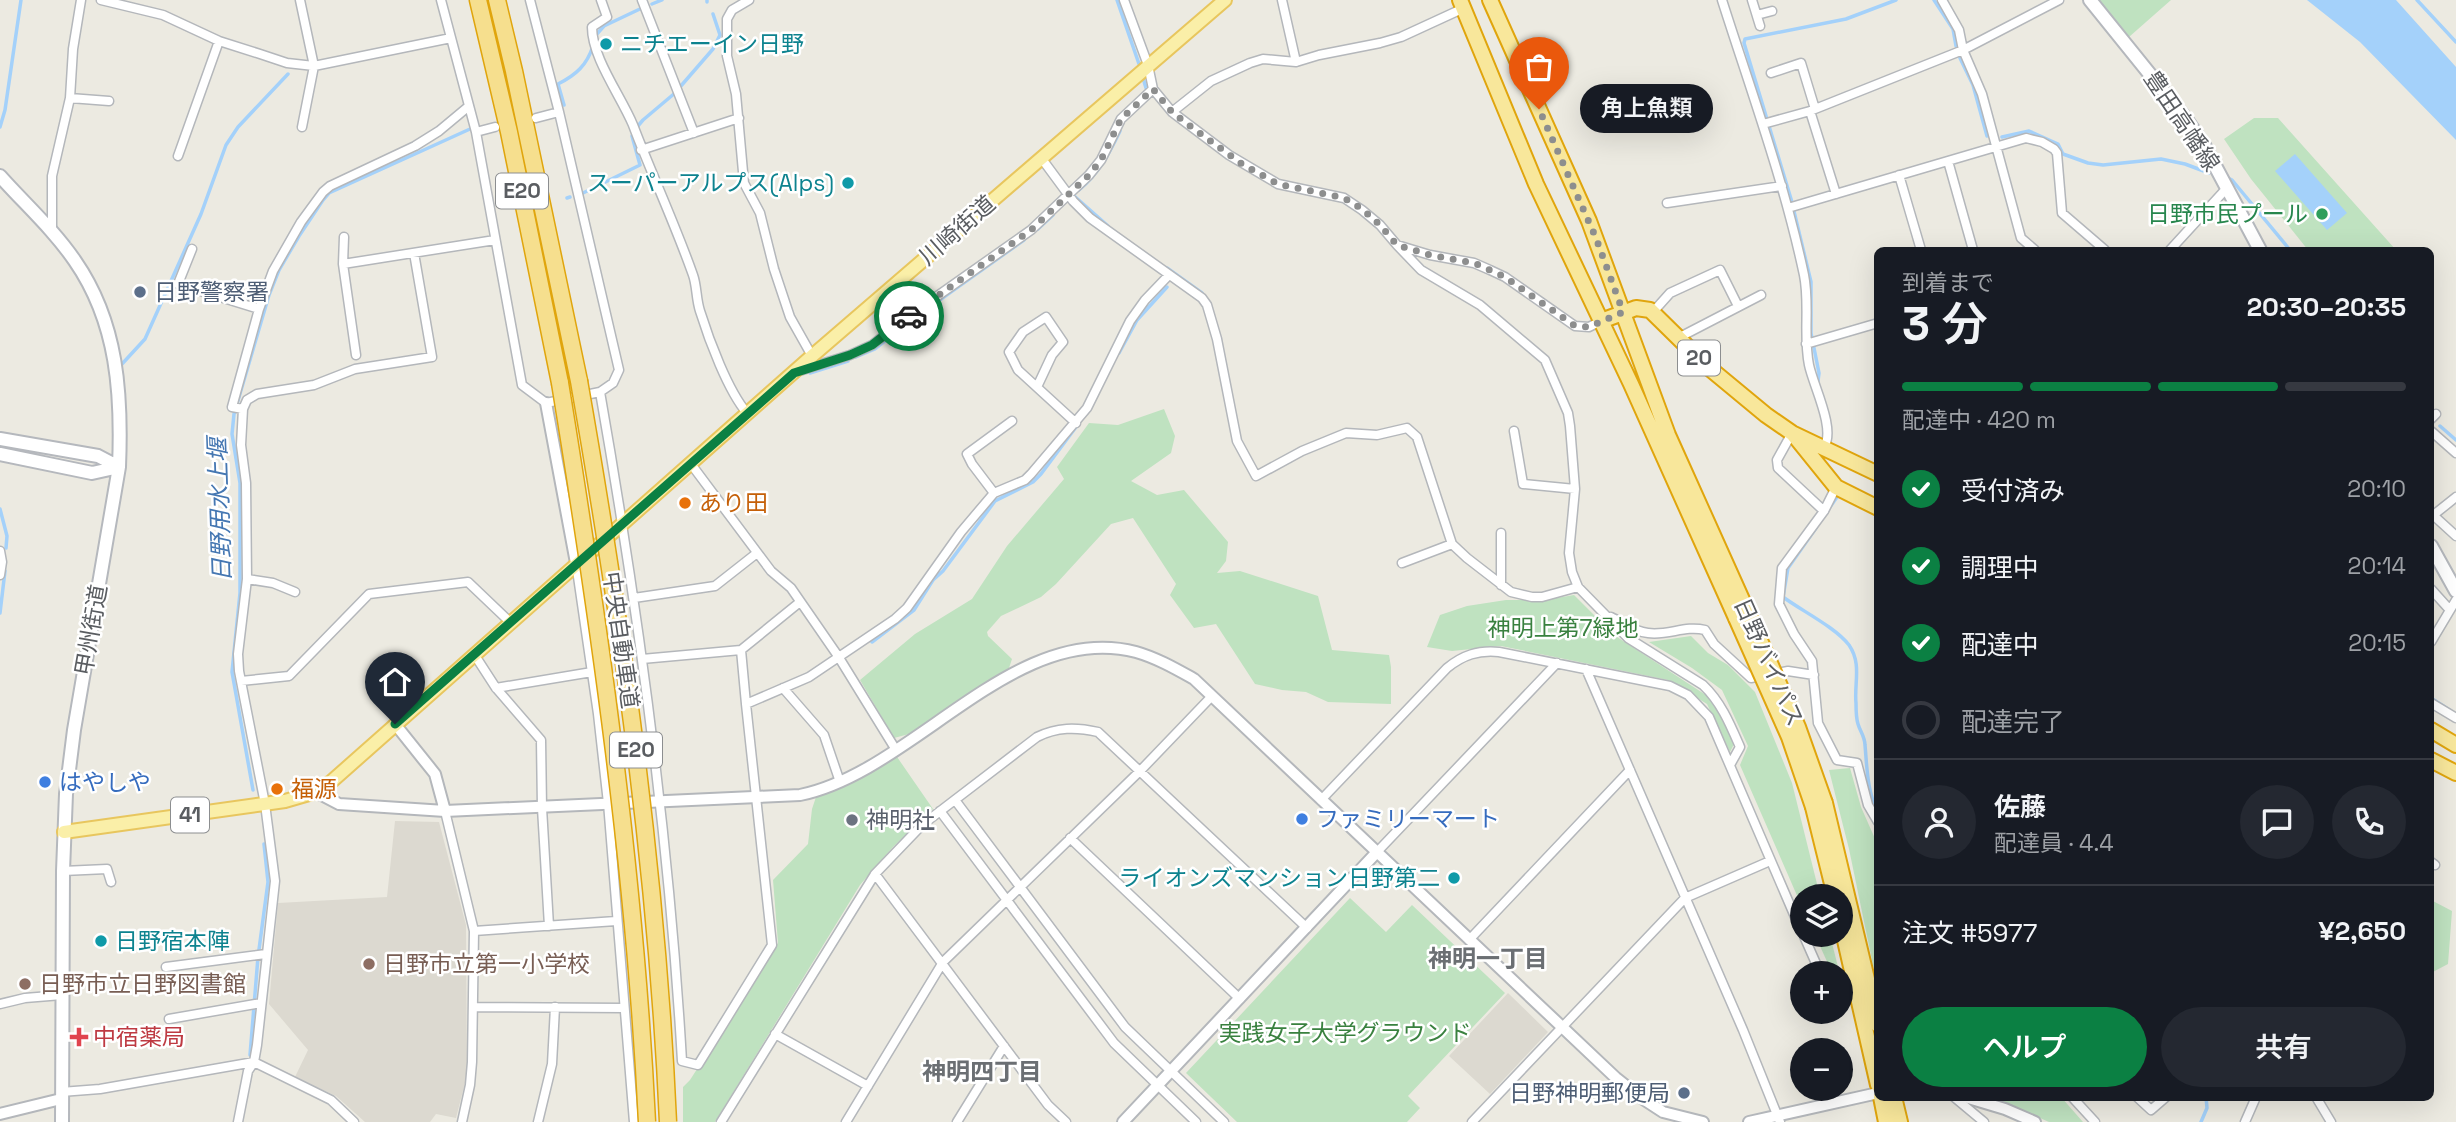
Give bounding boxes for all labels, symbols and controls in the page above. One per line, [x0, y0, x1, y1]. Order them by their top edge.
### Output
place label: ニチエーイン日野 [620, 29, 804, 59]
marker: ニチエーイン日野 [598, 36, 614, 52]
pin [1509, 37, 1569, 109]
icon: bag [1520, 48, 1558, 86]
street label: 豊田高幡線 [2137, 65, 2227, 177]
callout: 角上魚類 [1581, 84, 1714, 134]
text: 角上魚類 [1601, 93, 1693, 123]
place label: スーパーアルプス(Alps) [587, 168, 834, 198]
road number: E20 [496, 174, 548, 208]
marker: スーパーアルプス(Alps) [840, 175, 856, 191]
street label: 川崎街道 [912, 189, 1002, 271]
place label: 日野市民プール [2147, 199, 2308, 229]
marker: 日野市民プール [2314, 206, 2330, 222]
text: 到着まで [1902, 268, 1994, 298]
place label: 日野警察署 [154, 277, 269, 307]
courier [874, 281, 944, 351]
marker: 日野警察署 [132, 284, 148, 300]
text: 20:30–20:35 [2247, 290, 2406, 324]
text: 3 分 [1902, 295, 1988, 353]
icon: car [890, 297, 928, 335]
road number: 20 [1678, 340, 1720, 376]
text: 配達中 · 420 m [1902, 405, 2056, 435]
water label: 日野用水上堰 [201, 434, 238, 583]
icon: check [1902, 470, 1940, 508]
text: 受付済み [1961, 474, 2065, 508]
text: 20:10 [2347, 474, 2406, 504]
place label: あり田 [699, 488, 768, 518]
marker: あり田 [677, 495, 693, 511]
icon: check [1902, 547, 1940, 585]
text: 調理中 [1961, 551, 2039, 585]
text: 20:14 [2348, 551, 2406, 581]
street label: 中央自動車道 [597, 570, 645, 710]
street label: 甲州街道 [68, 582, 114, 678]
street label: 日野バイパス [1727, 593, 1811, 731]
park label: 神明上第7緑地 [1488, 613, 1638, 643]
icon: check [1902, 624, 1940, 662]
text: 配達中 [1961, 628, 2039, 662]
text: 20:15 [2348, 628, 2406, 658]
pin [365, 652, 425, 724]
icon: home [376, 663, 414, 701]
text: 配達完了 [1961, 705, 2065, 739]
road number: E20 [610, 732, 662, 768]
place label: はやしや [59, 767, 151, 797]
marker: はやしや [37, 774, 53, 790]
place label: 福源 [291, 774, 337, 804]
marker: 福源 [269, 781, 285, 797]
button: person [1902, 785, 1976, 859]
button: chat [2240, 785, 2314, 859]
button: phone [2332, 785, 2406, 859]
text: 佐藤 [1994, 790, 2046, 824]
road number: 41 [171, 798, 209, 832]
place label: ファミリーマート [1316, 804, 1500, 834]
place label: 神明社 [866, 805, 935, 835]
marker: ファミリーマート [1294, 811, 1310, 827]
marker: 神明社 [844, 812, 860, 828]
text: 配達員 · 4.4 [1994, 828, 2114, 858]
place label: ライオンズマンション日野第二 [1118, 863, 1440, 893]
marker: ライオンズマンション日野第二 [1446, 870, 1462, 886]
map controls [1790, 884, 1853, 1101]
button: layers [1790, 884, 1853, 947]
text: ¥2,650 [2319, 914, 2406, 948]
text: 注文 #5977 [1902, 916, 2037, 950]
place label: 日野宿本陣 [115, 926, 230, 956]
marker: 日野宿本陣 [93, 933, 109, 949]
district label: 神明一丁目 [1428, 943, 1548, 974]
place label: 日野市立第一小学校 [383, 949, 590, 979]
marker: 日野市立第一小学校 [361, 956, 377, 972]
button: + [1790, 961, 1853, 1024]
place label: 日野市立日野図書館 [39, 969, 246, 999]
marker: 日野市立日野図書館 [17, 976, 33, 992]
button: ヘルプ [1902, 1007, 2147, 1087]
button: 共有 [2161, 1007, 2406, 1087]
park label: 実践女子大学グラウンド [1219, 1018, 1472, 1048]
place label: 中宿薬局 [93, 1022, 185, 1052]
marker: 中宿薬局 [71, 1029, 87, 1045]
button: − [1790, 1038, 1853, 1101]
district label: 神明四丁目 [922, 1056, 1042, 1087]
place label: 日野神明郵便局 [1509, 1078, 1670, 1108]
marker: 日野神明郵便局 [1676, 1085, 1692, 1101]

